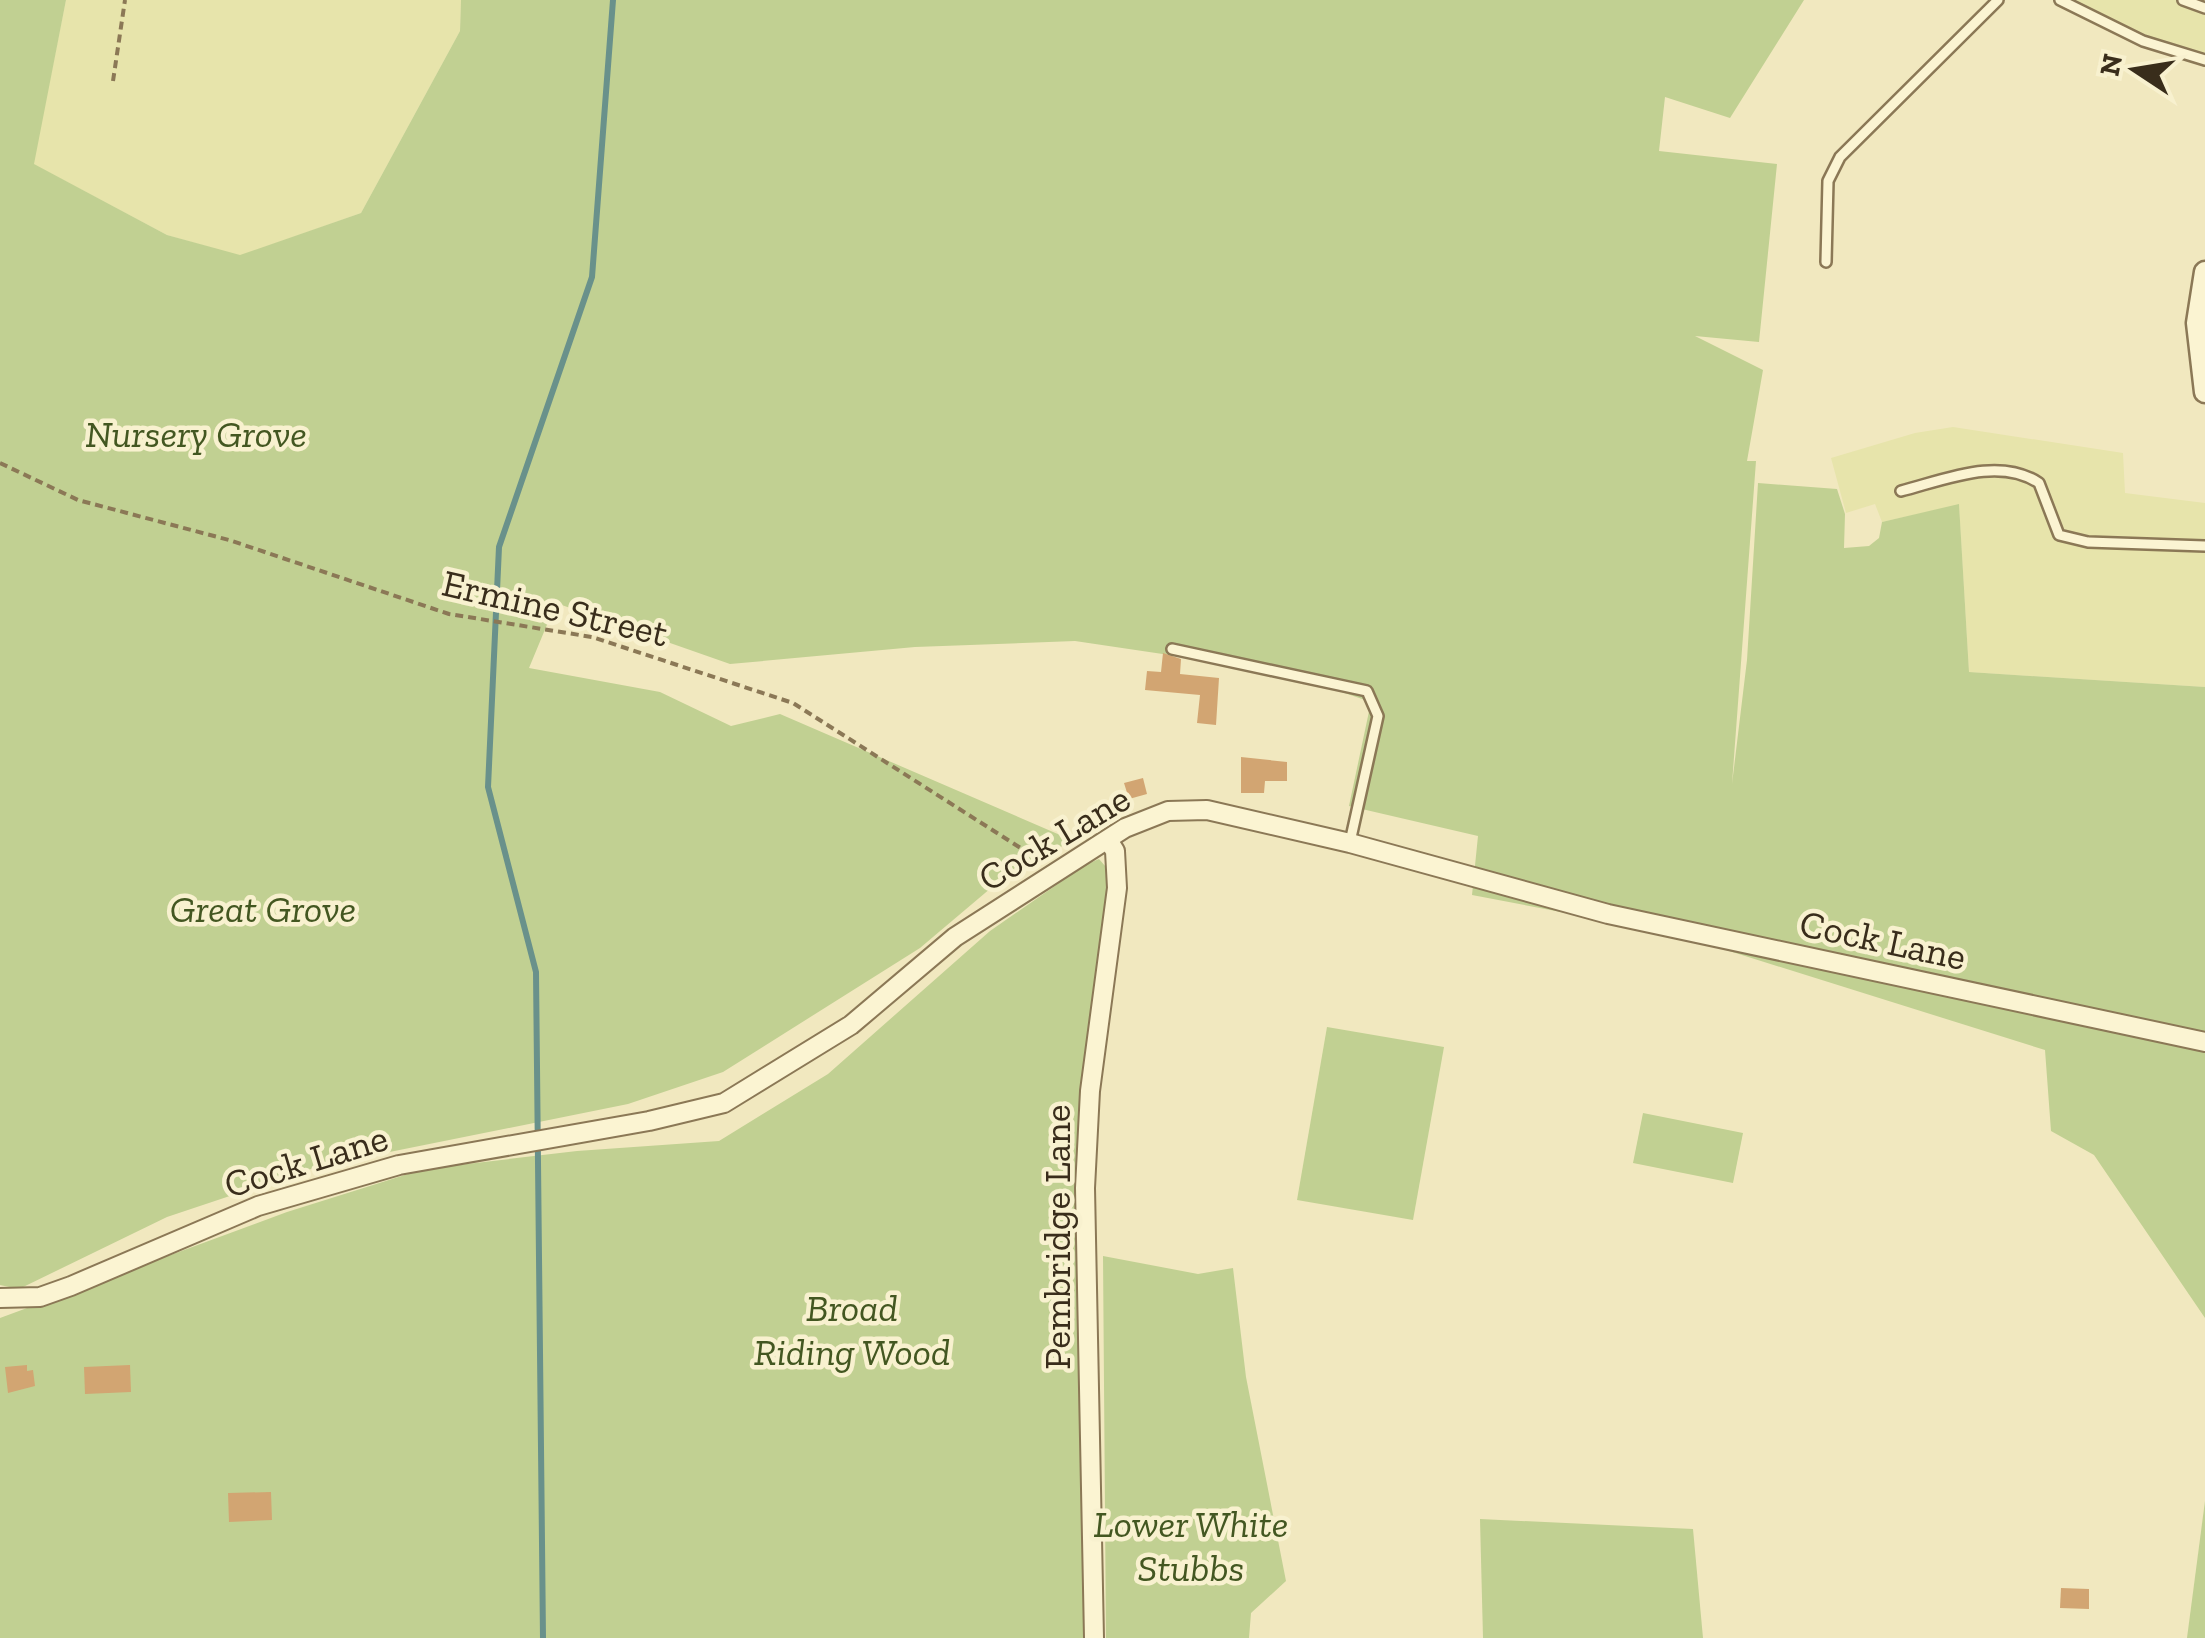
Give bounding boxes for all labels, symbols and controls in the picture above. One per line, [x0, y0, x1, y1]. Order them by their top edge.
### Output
north arrow [2085, 20, 2185, 120]
text: N [2093, 51, 2129, 79]
park label: Nursery Grove [85, 411, 307, 457]
street label: Ermine Street [438, 560, 672, 656]
street label: Cock Lane [970, 775, 1138, 901]
park label: Great Grove [170, 886, 356, 932]
street label: Cock Lane [1796, 900, 1970, 980]
street label: Pembridge Lane [1034, 1104, 1080, 1370]
street label: Cock Lane [219, 1114, 393, 1208]
park label: Broad Riding Wood [754, 1285, 950, 1375]
park label: Lower White Stubbs [1094, 1501, 1288, 1591]

